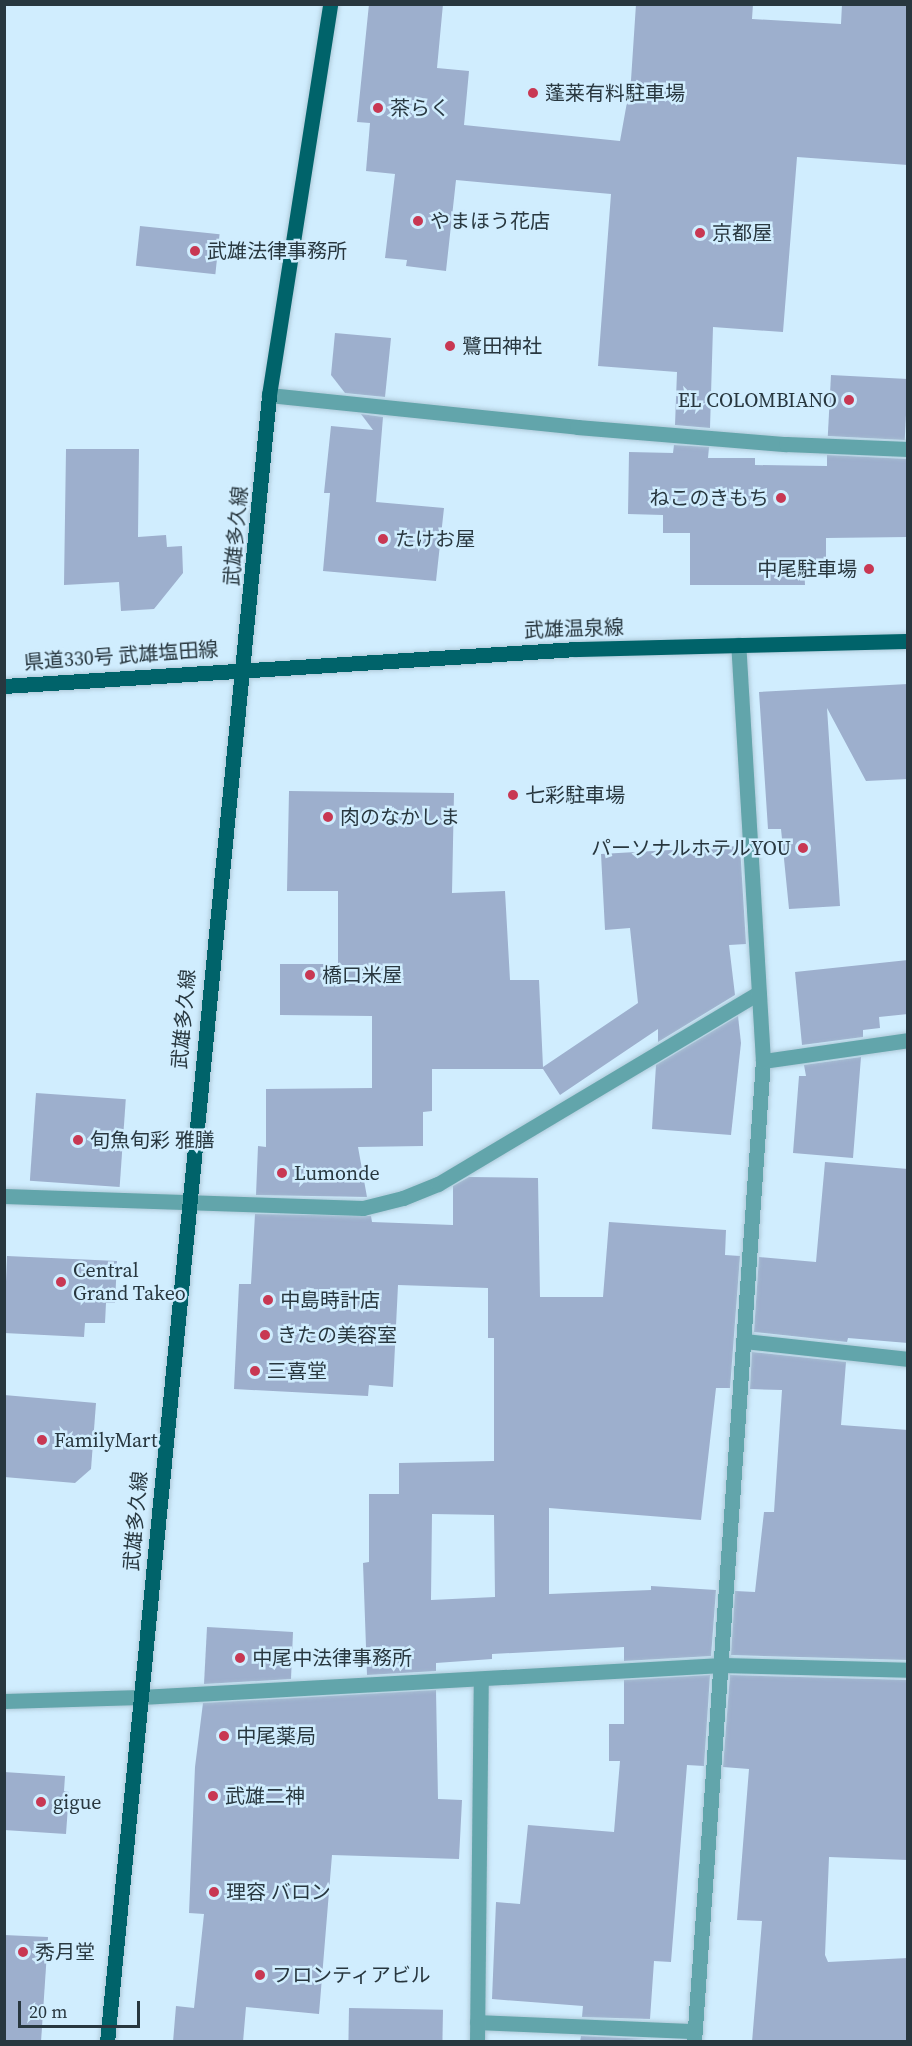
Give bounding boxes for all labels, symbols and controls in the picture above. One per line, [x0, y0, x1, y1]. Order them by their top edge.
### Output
place label: 蓬莱有料駐車場 [545, 81, 685, 105]
marker: 蓬莱有料駐車場 [526, 86, 540, 100]
place label: 茶らく [390, 96, 450, 120]
marker: 茶らく [371, 101, 385, 115]
place label: やまほう花店 [430, 209, 550, 233]
marker: やまほう花店 [411, 214, 425, 228]
place label: 京都屋 [712, 221, 772, 245]
marker: 京都屋 [693, 226, 707, 240]
place label: 武雄法律事務所 [207, 239, 347, 263]
marker: 武雄法律事務所 [188, 244, 202, 258]
place label: 鷺田神社 [462, 334, 542, 358]
marker: 鷺田神社 [443, 339, 457, 353]
place label: EL COLOMBIANO [678, 388, 837, 412]
marker: EL COLOMBIANO [842, 393, 856, 407]
street label: 武雄多久線 [220, 485, 252, 587]
place label: ねこのきもち [649, 486, 769, 510]
marker: ねこのきもち [774, 491, 788, 505]
place label: たけお屋 [395, 527, 475, 551]
marker: たけお屋 [376, 532, 390, 546]
place label: 中尾駐車場 [757, 557, 857, 581]
marker: 中尾駐車場 [862, 562, 876, 576]
street label: 武雄温泉線 [524, 615, 624, 643]
street label: 県道330号 武雄塩田線 [23, 637, 219, 675]
place label: 七彩駐車場 [525, 783, 625, 807]
marker: 七彩駐車場 [506, 788, 520, 802]
place label: 肉のなかしま [340, 805, 460, 829]
marker: 肉のなかしま [321, 810, 335, 824]
place label: パーソナルホテルYOU [591, 836, 791, 860]
marker: パーソナルホテルYOU [796, 841, 810, 855]
place label: 橋口米屋 [322, 963, 402, 987]
street label: 武雄多久線 [168, 968, 200, 1070]
marker: 橋口米屋 [303, 968, 317, 982]
place label: 旬魚旬彩 雅膳 [90, 1128, 215, 1152]
marker: 旬魚旬彩 雅膳 [71, 1133, 85, 1147]
place label: Lumonde [294, 1161, 380, 1185]
marker: Lumonde [275, 1166, 289, 1180]
place label: Central Grand Takeo [73, 1258, 186, 1305]
marker: Central Grand Takeo [54, 1275, 68, 1289]
place label: 中島時計店 [280, 1288, 380, 1312]
marker: 中島時計店 [261, 1293, 275, 1307]
place label: きたの美容室 [277, 1323, 397, 1347]
marker: きたの美容室 [258, 1328, 272, 1342]
place label: 三喜堂 [267, 1359, 327, 1383]
marker: 三喜堂 [248, 1364, 262, 1378]
place label: FamilyMart [54, 1428, 157, 1452]
marker: FamilyMart [35, 1433, 49, 1447]
street label: 武雄多久線 [120, 1470, 152, 1572]
place label: 中尾中法律事務所 [252, 1646, 412, 1670]
marker: 中尾中法律事務所 [233, 1651, 247, 1665]
place label: 中尾薬局 [236, 1724, 316, 1748]
marker: 中尾薬局 [217, 1729, 231, 1743]
place label: 武雄二神 [225, 1784, 305, 1808]
marker: 武雄二神 [206, 1789, 220, 1803]
place label: gigue [53, 1790, 101, 1814]
marker: gigue [34, 1795, 48, 1809]
place label: 理容 バロン [226, 1880, 331, 1904]
marker: 理容 バロン [207, 1885, 221, 1899]
place label: 秀月堂 [35, 1940, 95, 1964]
marker: 秀月堂 [16, 1945, 30, 1959]
place label: フロンティアビル [272, 1963, 432, 1987]
marker: フロンティアビル [253, 1968, 267, 1982]
scale bar [21, 1989, 142, 2027]
text: 20 m [29, 1999, 67, 2024]

